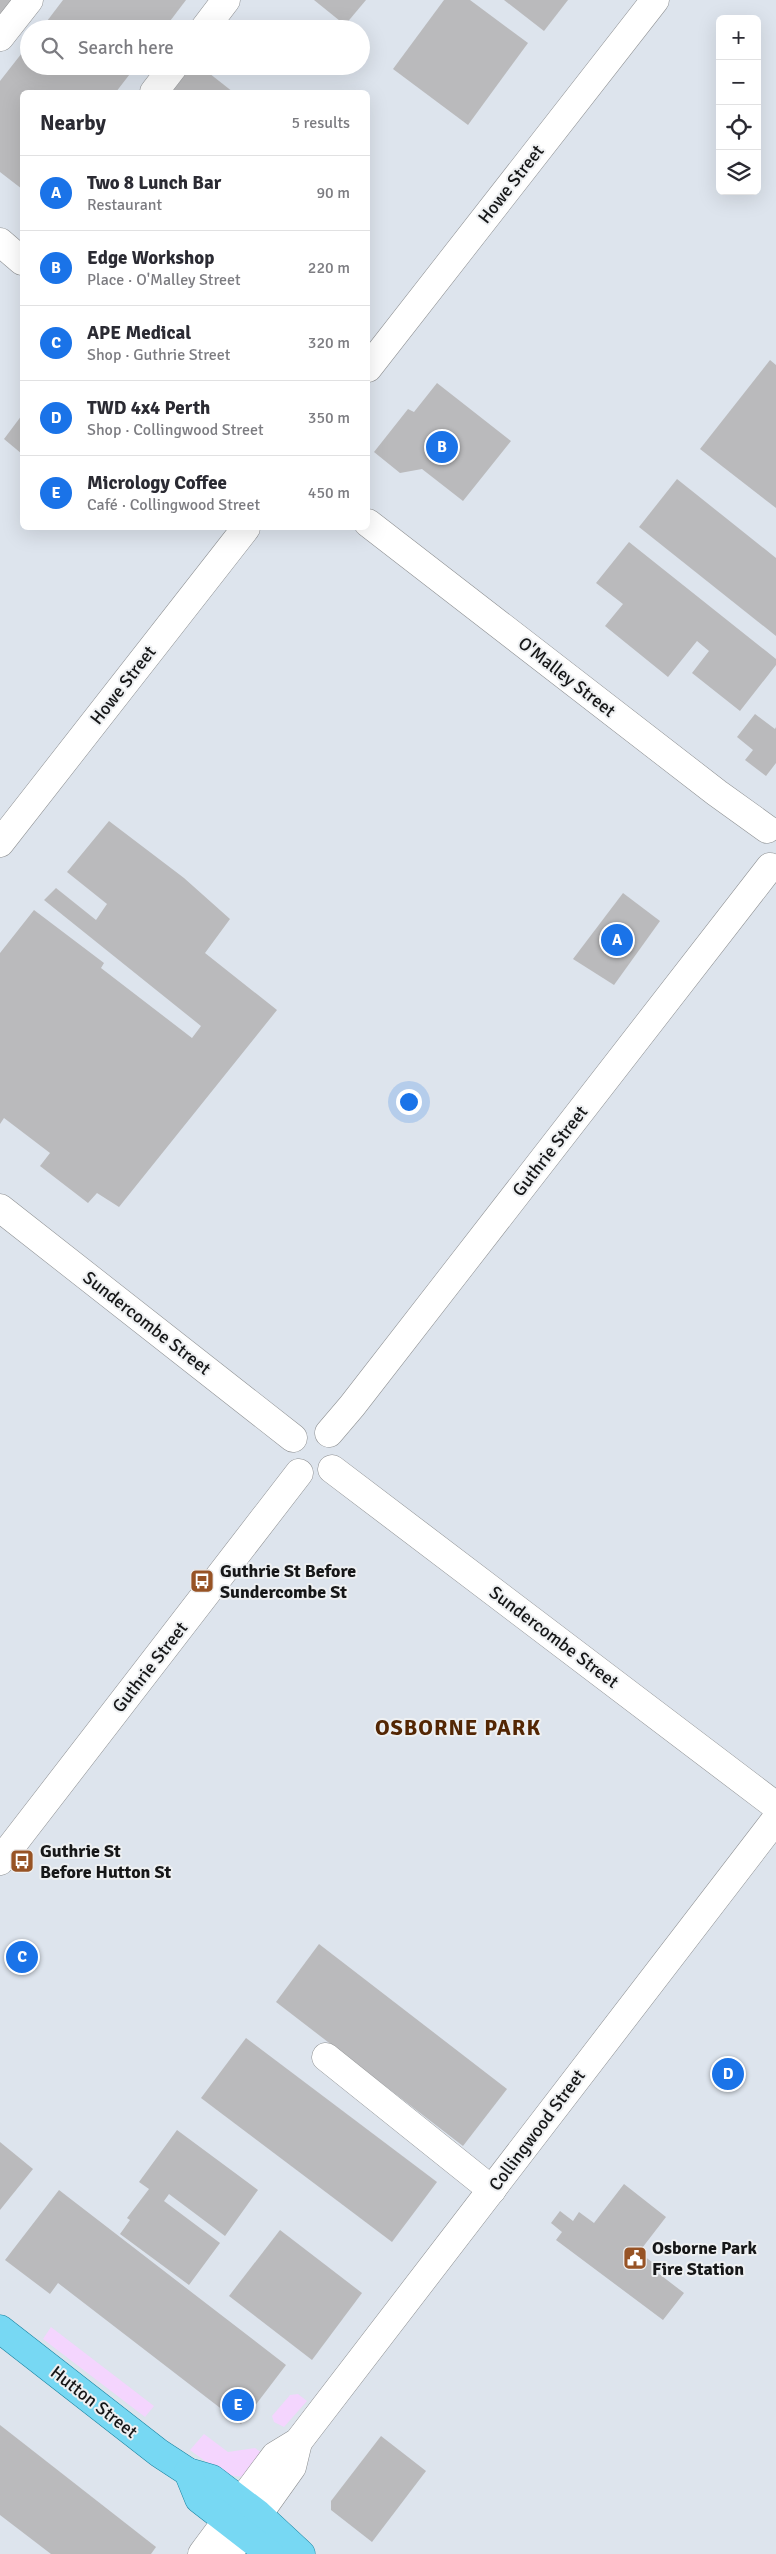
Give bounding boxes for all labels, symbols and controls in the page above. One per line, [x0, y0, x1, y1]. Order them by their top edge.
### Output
map controls [716, 15, 761, 195]
button: + [716, 15, 761, 60]
search box [20, 20, 370, 75]
icon: search [38, 34, 66, 62]
text: Search here [78, 36, 174, 60]
button: − [716, 60, 761, 105]
button: locate [716, 105, 761, 150]
text: Nearby [40, 110, 106, 136]
text: 5 results [291, 113, 350, 133]
street label: Howe Street [473, 140, 549, 228]
button: layers [716, 150, 761, 195]
text: Two 8 Lunch Bar [87, 171, 221, 195]
text: A [51, 183, 61, 203]
text: 90 m [316, 183, 350, 203]
text: Restaurant [87, 195, 162, 215]
text: Edge Workshop [87, 246, 214, 270]
text: B [51, 258, 61, 278]
text: 220 m [308, 258, 350, 278]
text: Place · O'Malley Street [87, 270, 241, 290]
text: APE Medical [87, 321, 191, 345]
text: C [51, 333, 61, 353]
text: 320 m [308, 333, 350, 353]
text: Shop · Guthrie Street [87, 345, 230, 365]
text: TWD 4x4 Perth [87, 396, 210, 420]
text: D [51, 408, 61, 428]
text: 350 m [308, 408, 350, 428]
text: Shop · Collingwood Street [87, 420, 264, 440]
pin: B [426, 428, 458, 466]
text: Micrology Coffee [87, 471, 227, 495]
text: E [51, 483, 61, 503]
text: 450 m [308, 483, 350, 503]
text: Café · Collingwood Street [87, 495, 260, 515]
street label: O'Malley Street [514, 632, 620, 722]
street label: Howe Street [85, 641, 161, 729]
pin: A [601, 921, 633, 959]
your location [396, 1089, 422, 1115]
street label: Guthrie Street [508, 1101, 592, 1201]
street label: Sundercombe Street [79, 1266, 215, 1380]
place label: Guthrie St Before Sundercombe St [220, 1560, 356, 1603]
bus stop icon: Guthrie St Before Sundercombe St [189, 1568, 215, 1594]
street label: Sundercombe Street [485, 1581, 623, 1693]
street label: Guthrie Street [108, 1617, 192, 1717]
district label: OSBORNE PARK [375, 1714, 541, 1741]
place label: Guthrie St Before Hutton St [40, 1840, 171, 1883]
bus stop icon: Guthrie St Before Hutton St [9, 1848, 35, 1874]
pin: C [6, 1938, 38, 1976]
pin: D [712, 2055, 744, 2093]
street label: Collingwood Street [484, 2065, 590, 2195]
place label: Osborne Park Fire Station [652, 2237, 757, 2280]
public building icon: Osborne Park Fire Station [622, 2245, 648, 2271]
street label: Hutton Street [46, 2361, 142, 2443]
pin: E [222, 2386, 254, 2424]

